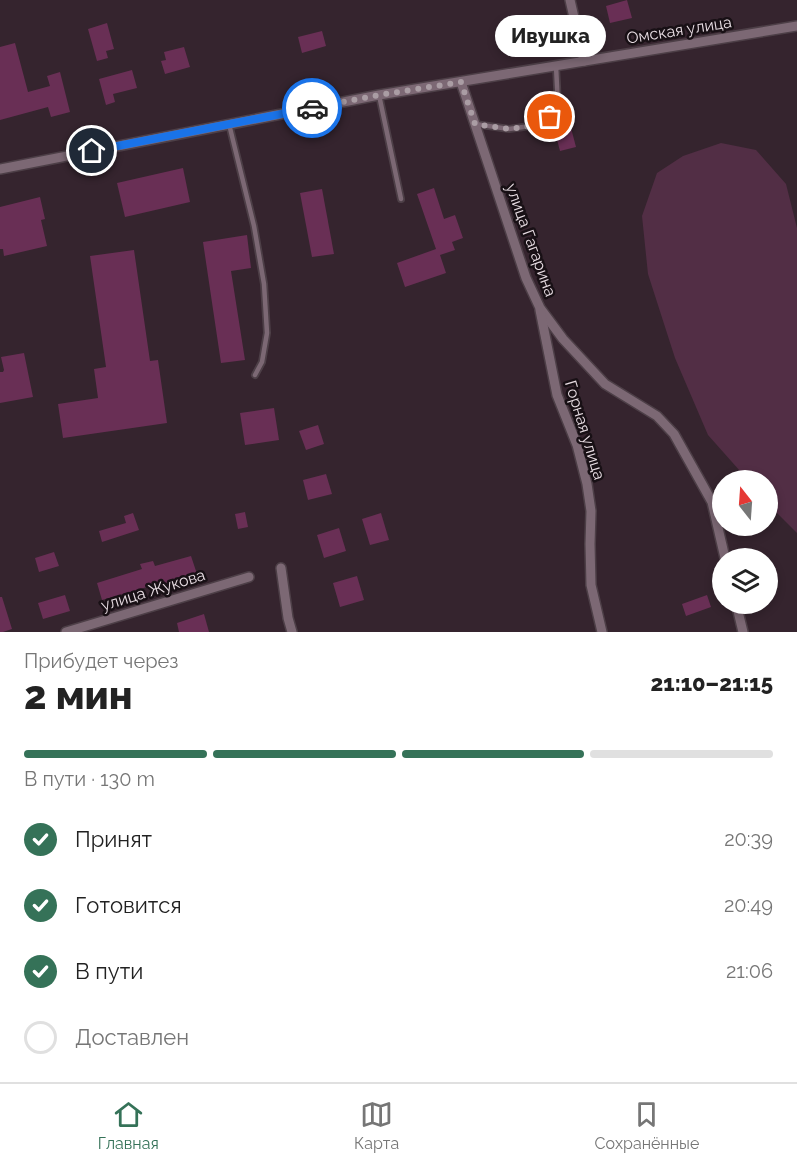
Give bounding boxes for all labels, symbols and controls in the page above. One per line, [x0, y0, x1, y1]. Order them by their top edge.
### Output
street label: Омская улица [625, 12, 733, 48]
callout: Ивушка [494, 15, 606, 57]
text: Ивушка [511, 24, 590, 48]
courier [282, 78, 342, 138]
pin [524, 91, 575, 142]
icon: car [296, 92, 329, 125]
icon: bag [533, 100, 566, 133]
pin [66, 125, 117, 176]
icon: home [75, 134, 108, 167]
street label: улица Гагарина [502, 181, 560, 299]
street label: Горная улица [561, 378, 609, 482]
north arrow [712, 470, 778, 536]
map controls [712, 470, 778, 614]
button: layers [712, 548, 778, 614]
street label: улица Жукова [99, 565, 207, 615]
text: Прибудет через [24, 649, 178, 673]
text: 21:10–21:15 [651, 670, 773, 696]
text: 2 мин [24, 672, 133, 718]
text: В пути · 130 m [24, 767, 155, 791]
icon: check [24, 823, 57, 856]
text: Принят [75, 826, 152, 852]
text: 20:39 [724, 827, 773, 851]
icon: check [24, 889, 57, 922]
text: Готовится [75, 892, 182, 918]
text: 20:49 [724, 893, 773, 917]
icon: check [24, 955, 57, 988]
text: В пути [75, 958, 143, 984]
text: 21:06 [726, 959, 773, 983]
text: Доставлен [75, 1024, 189, 1050]
tab: Главная [98, 1098, 159, 1153]
tab: Карта [354, 1098, 399, 1153]
tab: Сохранённые [595, 1098, 699, 1153]

